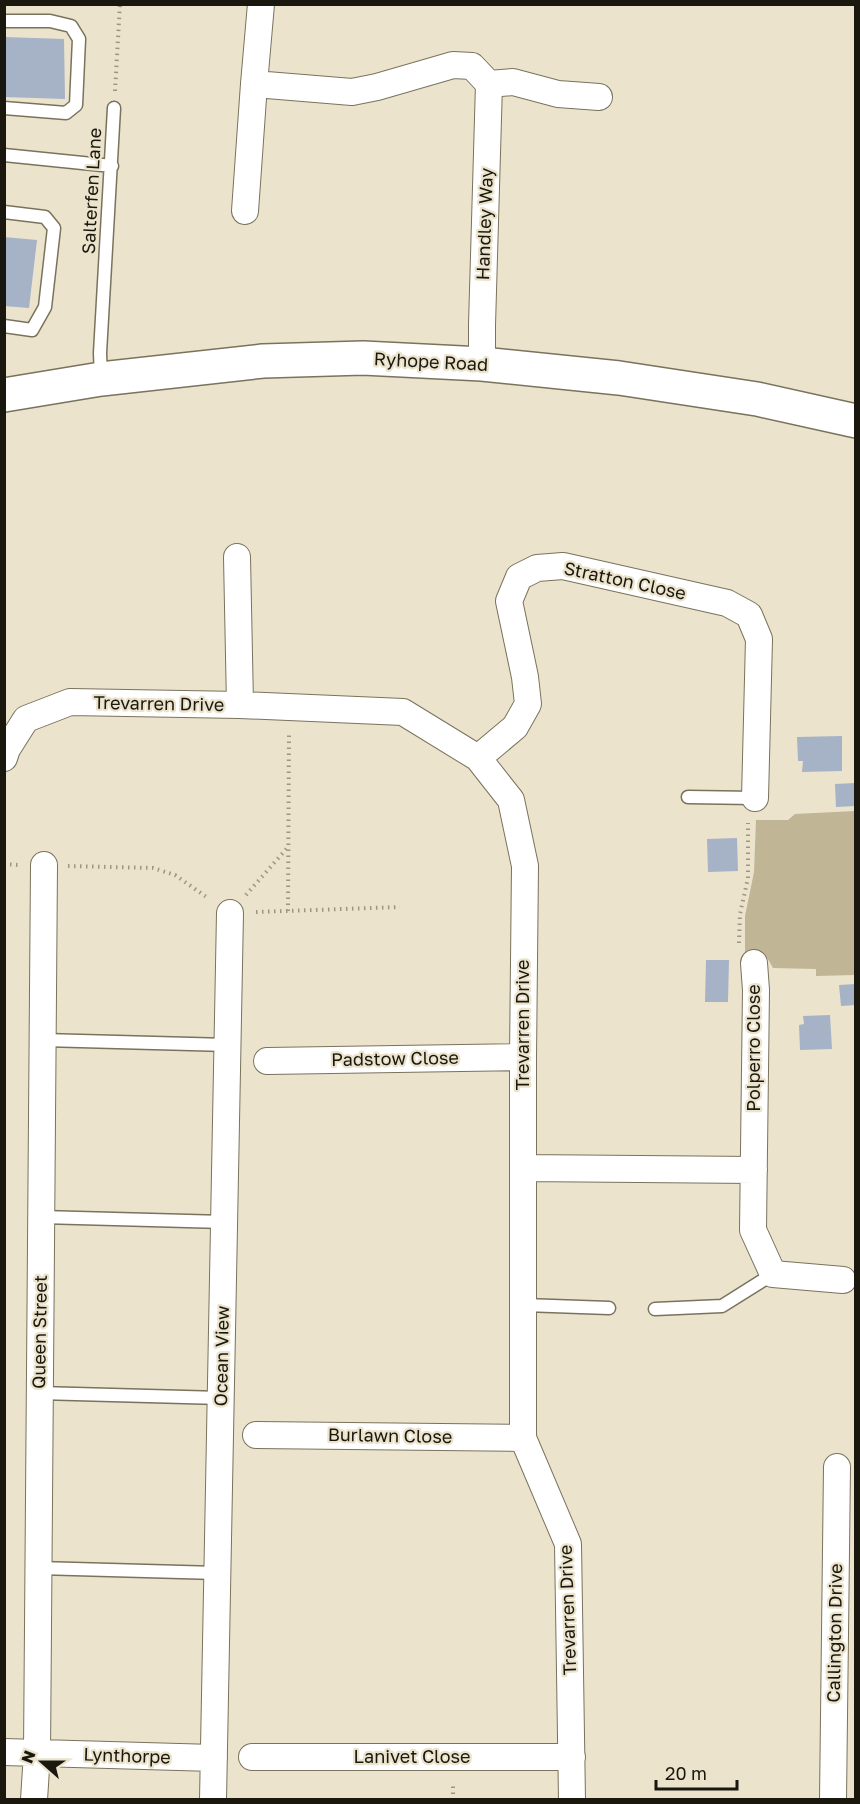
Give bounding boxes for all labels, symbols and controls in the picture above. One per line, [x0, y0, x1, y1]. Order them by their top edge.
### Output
street label: Salterfen Lane [77, 127, 105, 255]
street label: Handley Way [471, 167, 497, 281]
street label: Ryhope Road [373, 347, 489, 375]
street label: Stratton Close [562, 556, 688, 604]
street label: Trevarren Drive [94, 691, 225, 715]
street label: Trevarren Drive [511, 960, 533, 1090]
street label: Polperro Close [742, 984, 764, 1112]
street label: Padstow Close [331, 1046, 459, 1070]
street label: Queen Street [27, 1275, 51, 1389]
street label: Ocean View [209, 1305, 233, 1407]
street label: Burlawn Close [328, 1423, 452, 1447]
street label: Trevarren Drive [554, 1544, 580, 1676]
street label: Callington Drive [822, 1563, 846, 1703]
north arrow [12, 1732, 72, 1792]
street label: Lynthorpe [83, 1742, 171, 1768]
street label: Lanivet Close [354, 1745, 470, 1767]
text: N [16, 1747, 40, 1766]
scale bar [656, 1753, 737, 1791]
text: 20 m [665, 1762, 707, 1784]

